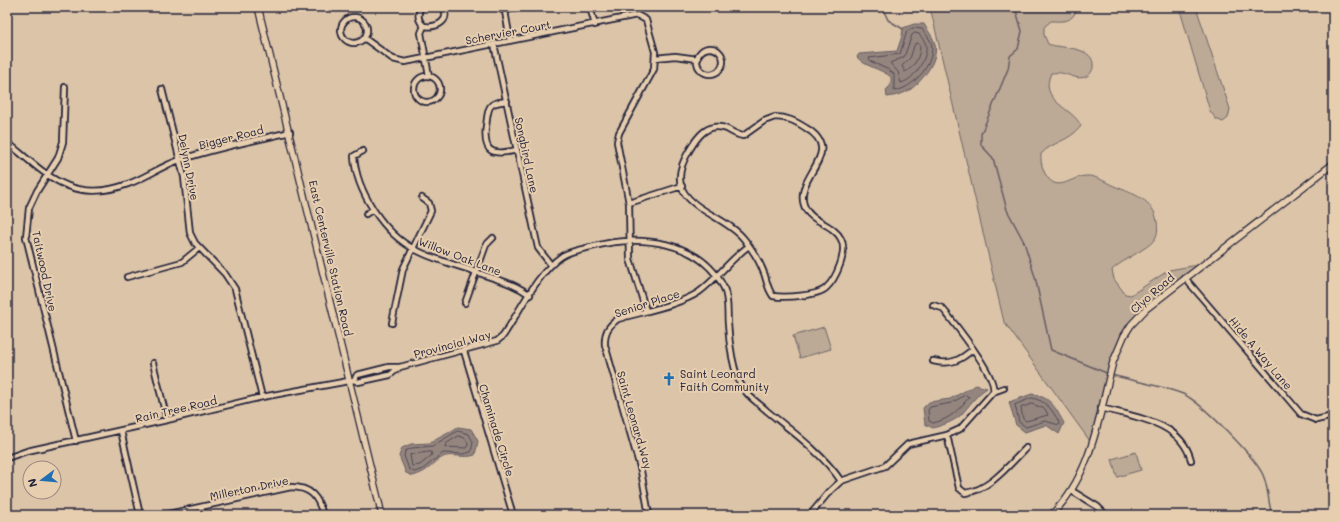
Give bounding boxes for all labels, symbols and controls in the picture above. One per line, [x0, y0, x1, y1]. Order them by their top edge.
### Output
street label: Schervier Court [464, 16, 552, 48]
street label: Songbird Lane [512, 116, 542, 194]
street label: Bigger Road [197, 122, 265, 152]
street label: Delynn Drive [175, 132, 203, 202]
street label: East Centerville Station Road [306, 179, 356, 337]
street label: Taitwood Drive [29, 229, 61, 313]
street label: Willow Oak Lane [416, 233, 504, 279]
street label: Clyo Road [1127, 270, 1177, 316]
street label: Senior Place [613, 285, 682, 321]
street label: Hide A Way Lane [1226, 313, 1296, 393]
street label: Provincial Way [412, 326, 492, 362]
place label: Saint Leonard Faith Community [680, 366, 769, 394]
street label: Saint Leonard Way [614, 369, 656, 471]
church icon: Saint Leonard Faith Community [661, 371, 677, 387]
street label: Chaminade Circle [476, 382, 518, 478]
street label: Rain Tree Road [134, 392, 218, 426]
north arrow [22, 460, 62, 500]
street label: Millerton Drive [208, 472, 290, 504]
text: N [24, 477, 40, 489]

